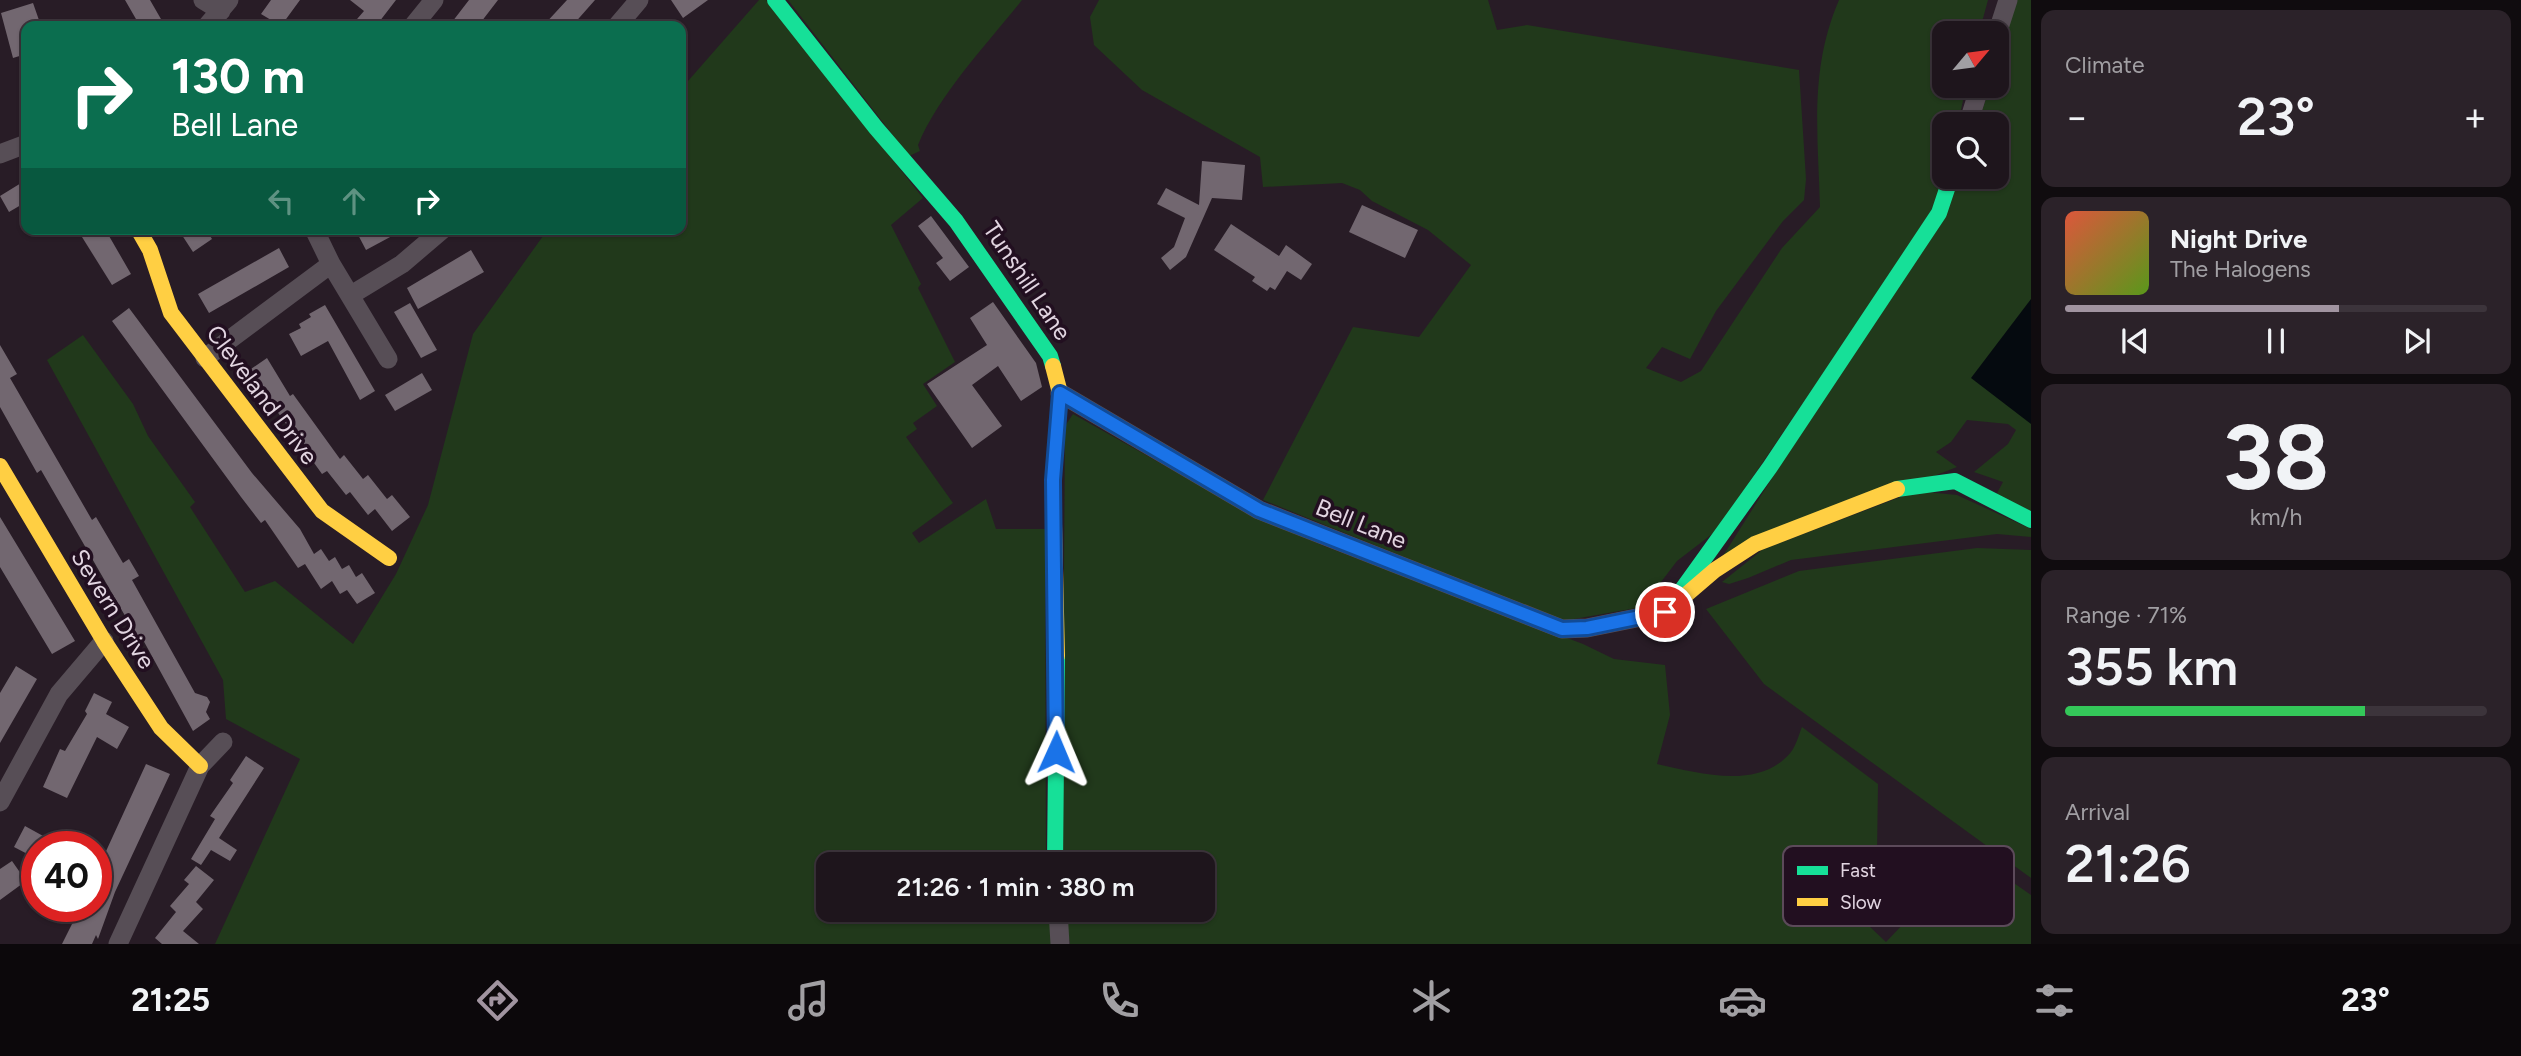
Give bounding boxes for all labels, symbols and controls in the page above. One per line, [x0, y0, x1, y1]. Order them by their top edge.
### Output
north arrow [1932, 21, 2009, 98]
map controls [1932, 21, 2009, 189]
text: 130 m [171, 46, 305, 105]
icon: right [56, 49, 147, 140]
text: Climate [2065, 51, 2144, 79]
text: 23° [2237, 86, 2315, 148]
text: − [2065, 94, 2089, 140]
text: + [2463, 94, 2487, 140]
text: Bell Lane [171, 106, 298, 144]
button: search [1932, 112, 2009, 189]
icon: left [262, 182, 300, 220]
icon: ahead [335, 182, 373, 220]
icon: right [408, 182, 446, 220]
street label: Tunshill Lane [977, 216, 1078, 346]
text: Night Drive [2170, 223, 2307, 255]
text: The Halogens [2170, 255, 2311, 283]
street label: Cleveland Drive [201, 319, 324, 470]
icon: previous [2116, 322, 2154, 360]
icon: pause [2257, 322, 2295, 360]
icon: next [2398, 322, 2436, 360]
text: 38 [2223, 403, 2329, 512]
street label: Bell Lane [1311, 492, 1411, 555]
text: km/h [2250, 503, 2302, 531]
street label: Severn Drive [65, 543, 162, 674]
pin [1635, 582, 1695, 642]
icon: arrive [1646, 593, 1684, 631]
text: Range · 71% [2065, 601, 2187, 629]
text: 355 km [2065, 636, 2238, 698]
position arrow [1019, 715, 1093, 789]
text: Arrival [2065, 798, 2130, 826]
speed limit sign: 40 [21, 831, 112, 922]
text: 21:26 [2065, 833, 2191, 895]
legend [1783, 846, 2014, 926]
text: Fast [1840, 859, 1876, 882]
text: 21:26 · 1 min · 380 m [897, 871, 1134, 903]
text: Slow [1840, 891, 1882, 914]
icon: directions [473, 976, 522, 1025]
icon: music [784, 976, 833, 1025]
icon: phone [1095, 976, 1144, 1025]
icon: climate [1407, 976, 1456, 1025]
icon: car [1718, 976, 1767, 1025]
icon: filters [2030, 976, 2079, 1025]
text: 21:25 [131, 981, 210, 1019]
text: 23° [2341, 981, 2390, 1019]

